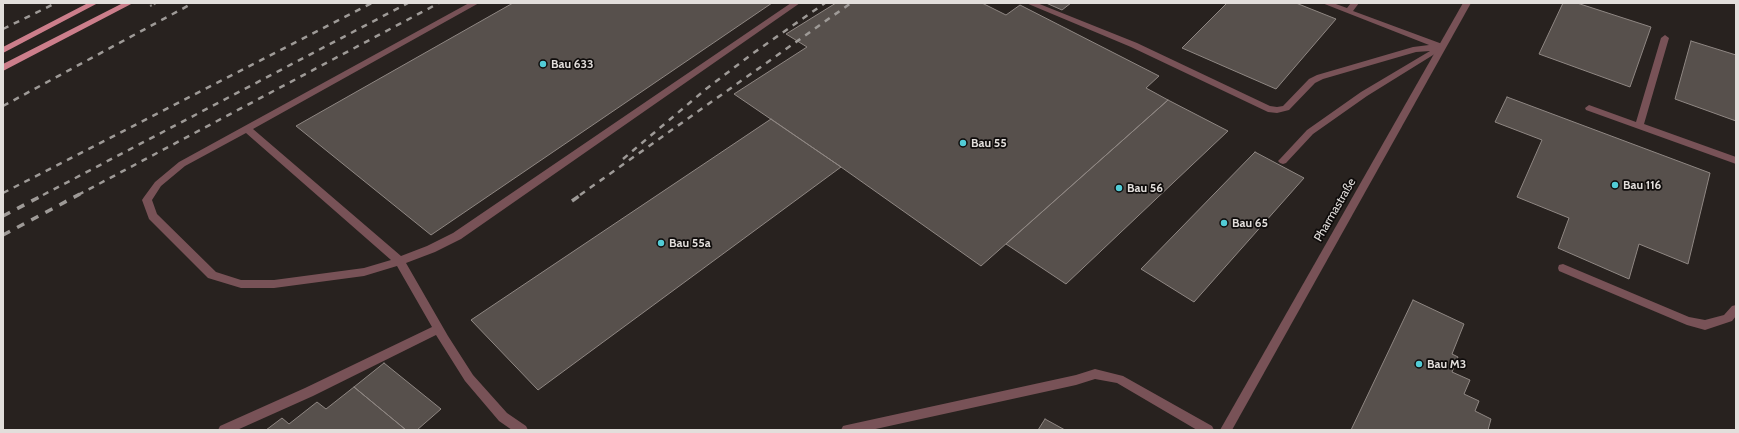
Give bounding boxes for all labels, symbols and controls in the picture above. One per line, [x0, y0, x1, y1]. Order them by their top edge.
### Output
place label: Bau 633 [551, 57, 593, 71]
marker: Bau 633 [538, 59, 548, 69]
place label: Bau 55 [971, 136, 1007, 150]
marker: Bau 55 [958, 138, 968, 148]
street label: Pharmastraße [1311, 176, 1359, 244]
place label: Bau 116 [1623, 178, 1661, 192]
marker: Bau 116 [1610, 180, 1620, 190]
place label: Bau 56 [1127, 181, 1163, 195]
marker: Bau 56 [1114, 183, 1124, 193]
place label: Bau 65 [1232, 216, 1268, 230]
marker: Bau 65 [1219, 218, 1229, 228]
place label: Bau 55a [669, 236, 711, 250]
marker: Bau 55a [656, 238, 666, 248]
place label: Bau M3 [1427, 357, 1466, 371]
marker: Bau M3 [1414, 359, 1424, 369]

